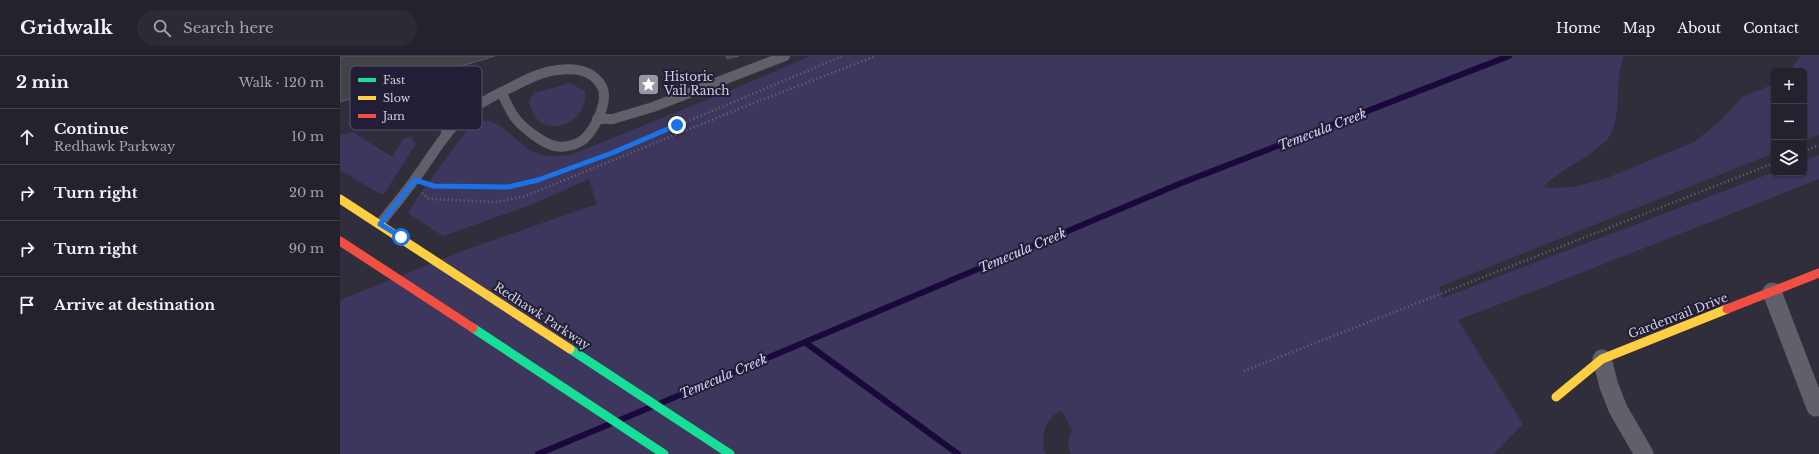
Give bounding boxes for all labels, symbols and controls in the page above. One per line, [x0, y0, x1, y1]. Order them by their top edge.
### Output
search box [137, 10, 417, 46]
text: Gridwalk [20, 16, 113, 39]
icon: search [151, 17, 173, 39]
text: Search here [183, 18, 274, 37]
text: Home [1556, 19, 1601, 37]
text: Map [1623, 19, 1655, 37]
text: About [1677, 19, 1721, 37]
text: Contact [1743, 19, 1799, 37]
legend [350, 66, 482, 130]
map controls [1771, 68, 1807, 176]
button: + [1771, 68, 1807, 104]
place label: Historic Vail Ranch [663, 69, 729, 98]
place icon: Historic Vail Ranch [635, 71, 661, 97]
text: 2 min [16, 72, 69, 93]
text: Fast [383, 73, 406, 87]
text: Walk · 120 m [239, 74, 324, 91]
text: Slow [383, 91, 411, 105]
button: − [1771, 104, 1807, 140]
water label: Temecula Creek [1275, 105, 1369, 154]
text: Jam [381, 109, 405, 123]
route end [668, 116, 686, 134]
text: Continue [54, 119, 129, 138]
icon: ahead [16, 126, 38, 148]
text: 10 m [291, 128, 324, 145]
text: Redhawk Parkway [54, 138, 175, 155]
button: layers [1771, 140, 1807, 176]
icon: right [16, 182, 38, 204]
text: Turn right [54, 183, 137, 202]
text: 20 m [289, 184, 324, 201]
water label: Temecula Creek [976, 224, 1069, 277]
route start [392, 228, 410, 246]
icon: right [16, 238, 38, 260]
text: Turn right [54, 239, 137, 258]
text: 90 m [289, 240, 324, 257]
street label: Redhawk Parkway [491, 279, 594, 353]
street label: Gardenvail Drive [1626, 290, 1730, 341]
icon: arrive [16, 294, 38, 316]
text: Arrive at destination [54, 295, 215, 314]
water label: Temecula Creek [677, 350, 770, 403]

